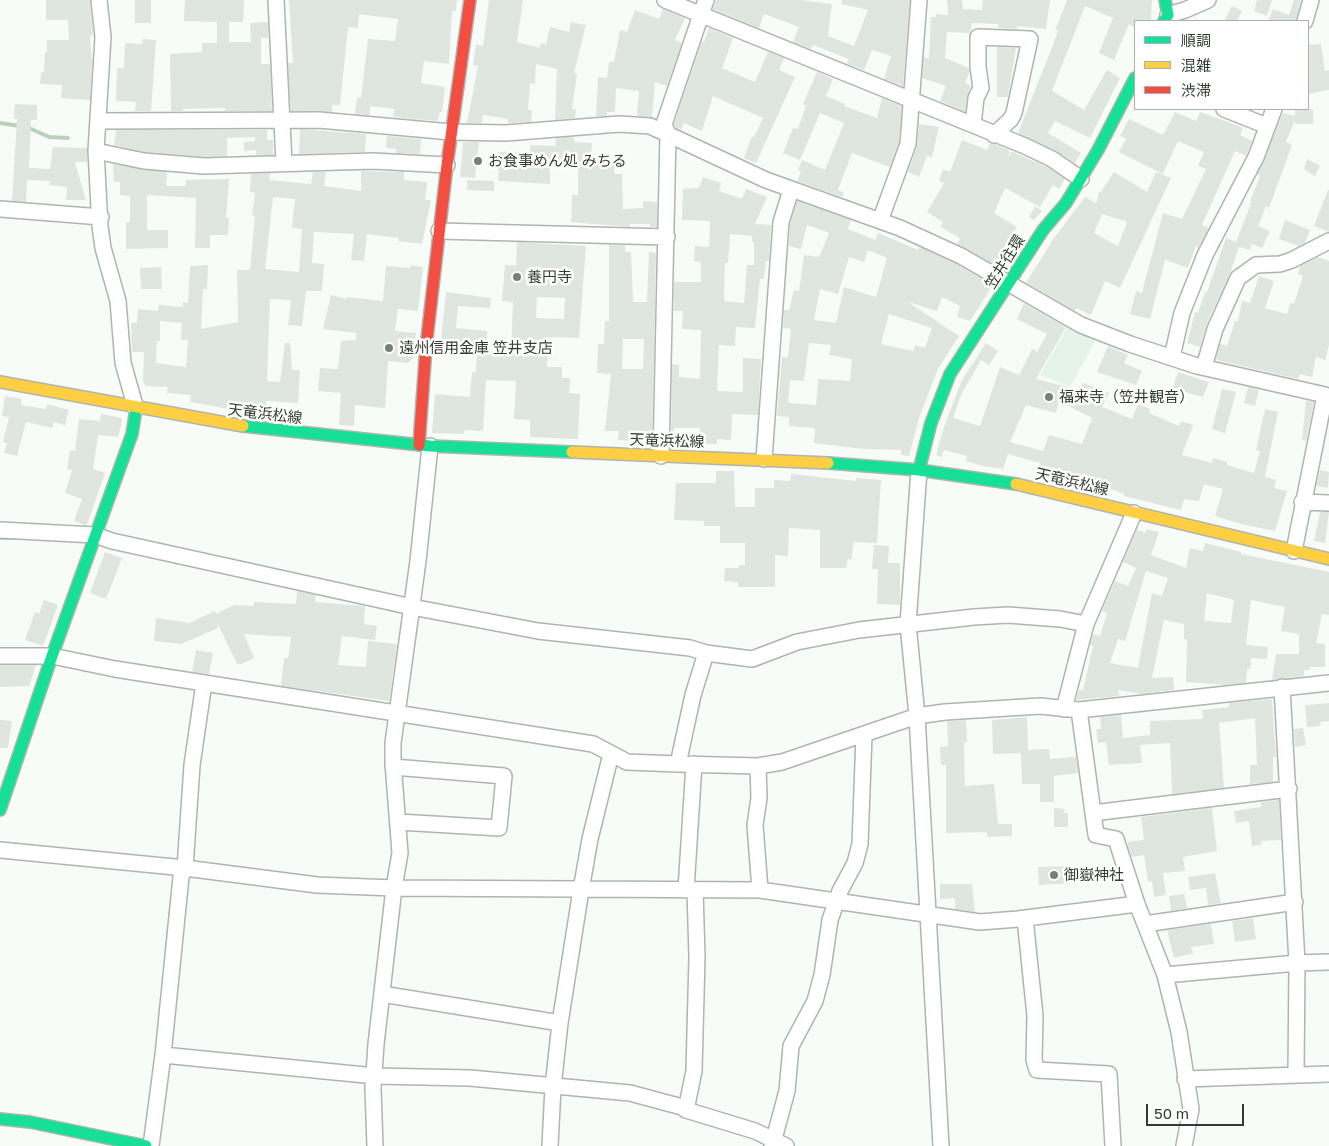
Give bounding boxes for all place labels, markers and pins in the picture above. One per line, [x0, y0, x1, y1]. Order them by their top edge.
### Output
place label: お食事めん処 みちる [488, 152, 627, 170]
marker: お食事めん処 みちる [472, 155, 484, 167]
place label: 養円寺 [527, 268, 572, 286]
marker: 養円寺 [511, 271, 523, 283]
place label: 遠州信用金庫 笠井支店 [399, 339, 553, 357]
marker: 遠州信用金庫 笠井支店 [383, 342, 395, 354]
place label: 福来寺（笠井観音） [1059, 388, 1194, 406]
marker: 福来寺（笠井観音） [1043, 391, 1055, 403]
place label: 御嶽神社 [1064, 866, 1124, 884]
marker: 御嶽神社 [1048, 869, 1060, 881]

